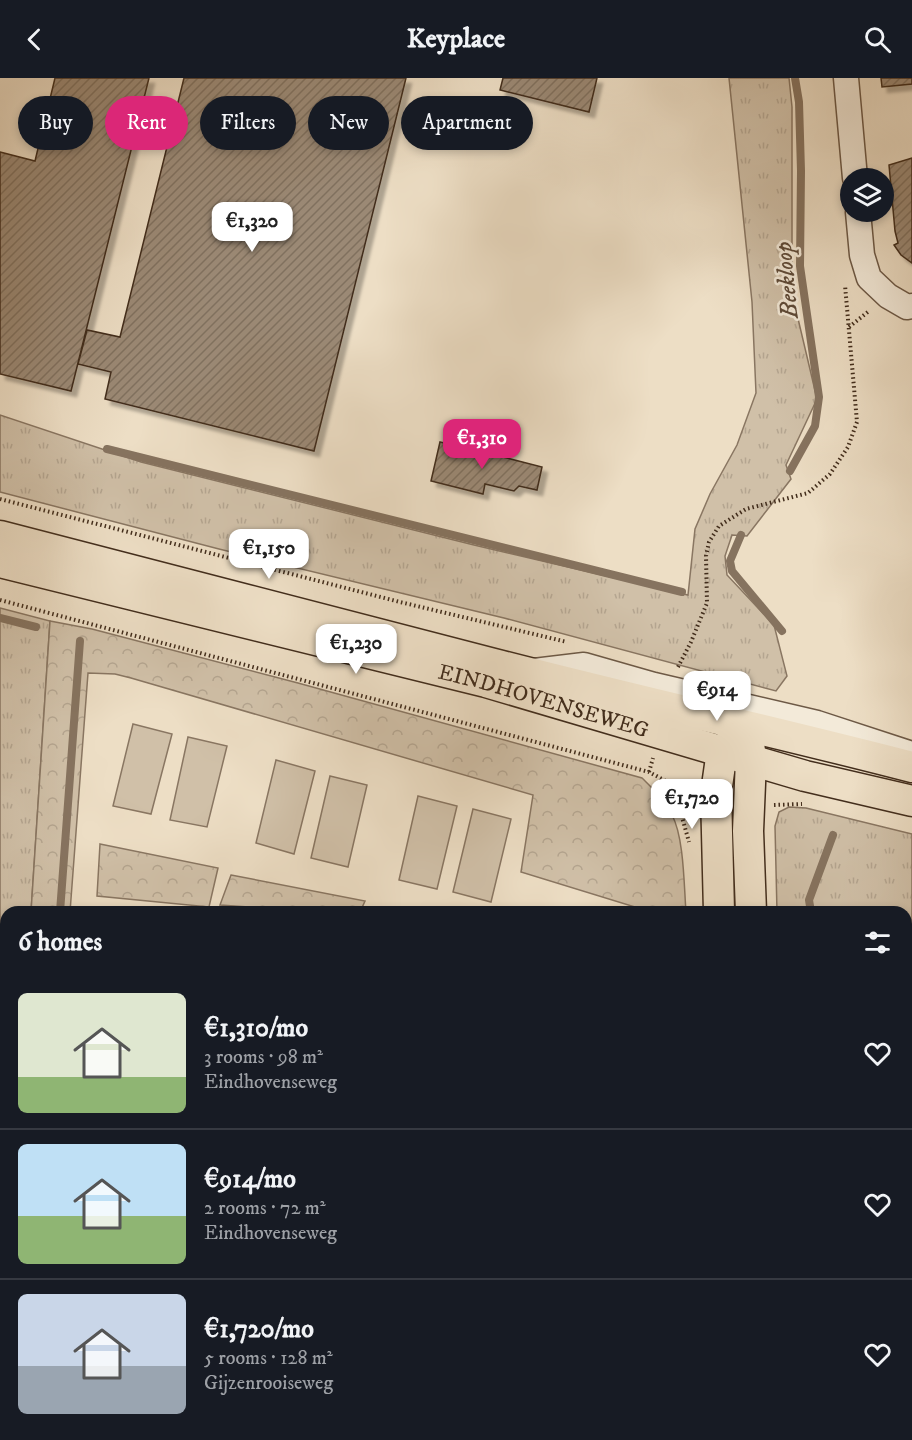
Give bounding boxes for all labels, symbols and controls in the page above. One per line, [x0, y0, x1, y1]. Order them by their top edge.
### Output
text: Keyplace [407, 22, 505, 56]
icon: back [18, 23, 51, 56]
icon: search [861, 23, 894, 56]
chip: Buy [18, 96, 93, 150]
chip: Rent [105, 96, 188, 150]
chip: Filters [200, 96, 296, 150]
chip: New [308, 96, 389, 150]
chip: Apartment [401, 96, 533, 150]
map controls [840, 168, 894, 222]
button: layers [840, 168, 894, 222]
pin: €1,320 [203, 202, 301, 253]
text: €1,320 [226, 209, 278, 234]
water label: Beekloop [769, 240, 805, 321]
pin: €1,310 [433, 419, 531, 470]
text: €1,310 [457, 426, 507, 451]
pin: €1,150 [220, 529, 318, 580]
text: €1,150 [243, 536, 295, 561]
pin: €1,230 [307, 624, 405, 675]
text: €1,230 [330, 631, 382, 656]
street label: EINDHOVENSEWEG [435, 659, 652, 744]
pin: €914 [681, 671, 753, 722]
text: €914 [697, 678, 737, 703]
pin: €1,720 [643, 779, 741, 830]
text: €1,720 [665, 786, 719, 811]
text: 6 homes [18, 926, 102, 959]
icon: filters [861, 926, 894, 959]
text: €1,310/mo [204, 1012, 308, 1045]
icon: home [66, 1017, 138, 1089]
icon: heart [861, 1037, 894, 1070]
text: 3 rooms · 98 m² [204, 1045, 323, 1070]
text: Eindhovenseweg [204, 1070, 337, 1095]
text: €914/mo [204, 1163, 296, 1196]
icon: home [66, 1168, 138, 1240]
icon: heart [861, 1188, 894, 1221]
text: 2 rooms · 72 m² [204, 1196, 326, 1221]
text: Eindhovenseweg [204, 1221, 337, 1246]
text: €1,720/mo [204, 1313, 314, 1346]
icon: home [66, 1318, 138, 1390]
icon: heart [861, 1338, 894, 1371]
text: 5 rooms · 128 m² [204, 1346, 333, 1371]
text: Gijzenrooiseweg [204, 1371, 333, 1396]

